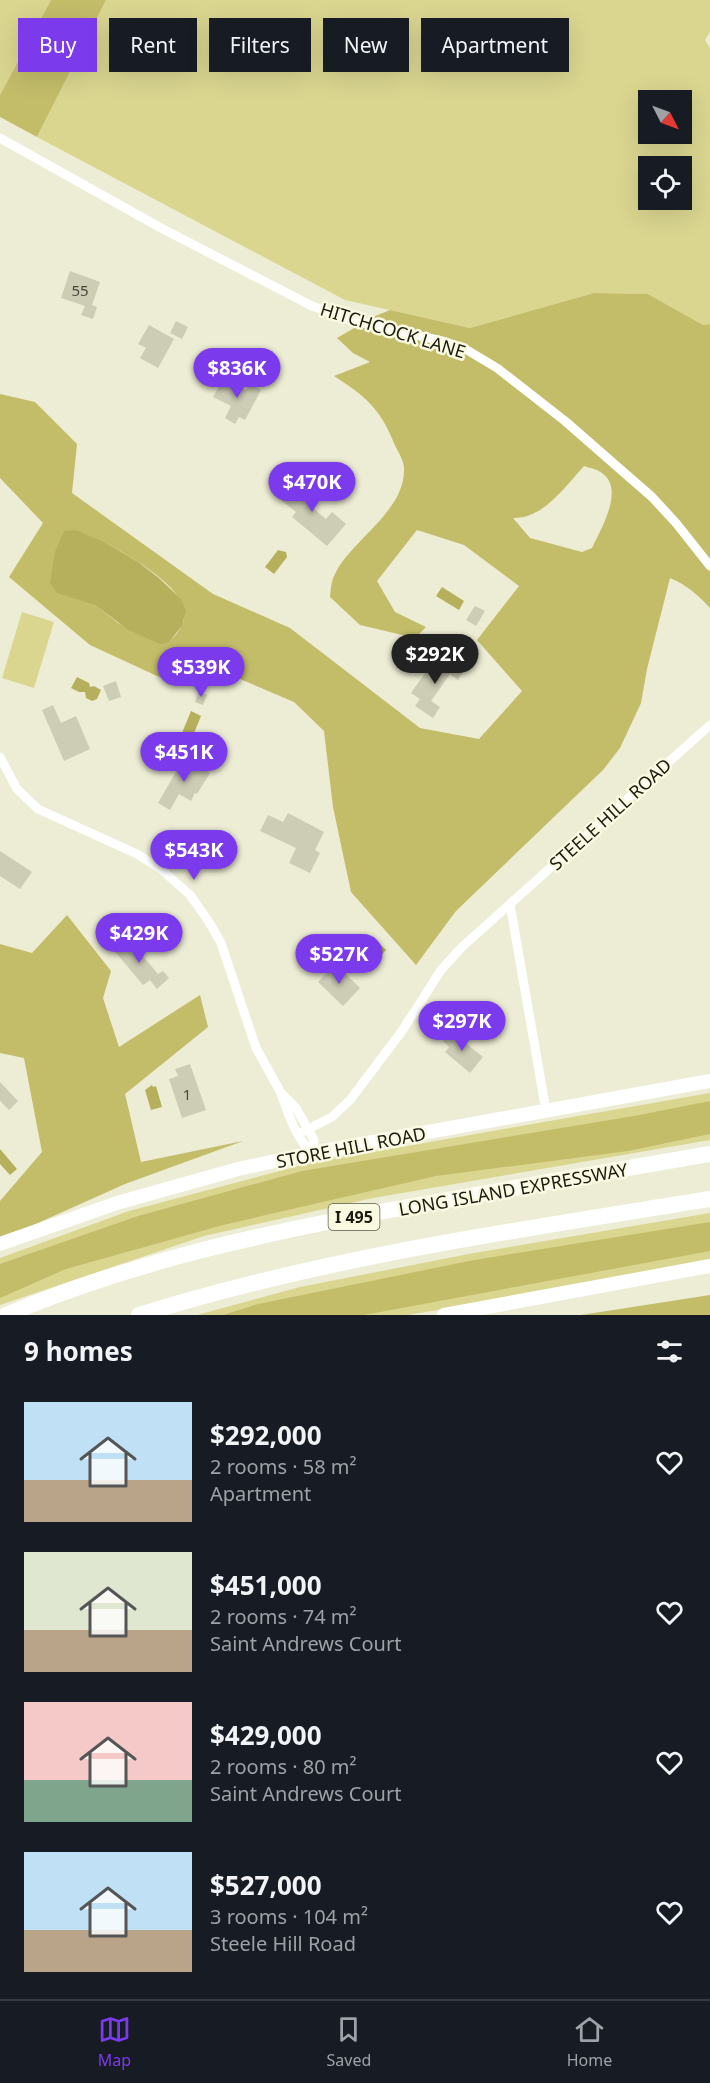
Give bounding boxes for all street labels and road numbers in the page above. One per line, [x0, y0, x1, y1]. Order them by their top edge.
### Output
street label: HITCHCOCK LANE [317, 296, 469, 364]
street label: STEELE HILL ROAD [544, 753, 676, 875]
street label: STORE HILL ROAD [274, 1121, 428, 1173]
street label: LONG ISLAND EXPRESSWAY [397, 1157, 630, 1221]
road number: I 495 [328, 1204, 380, 1230]

